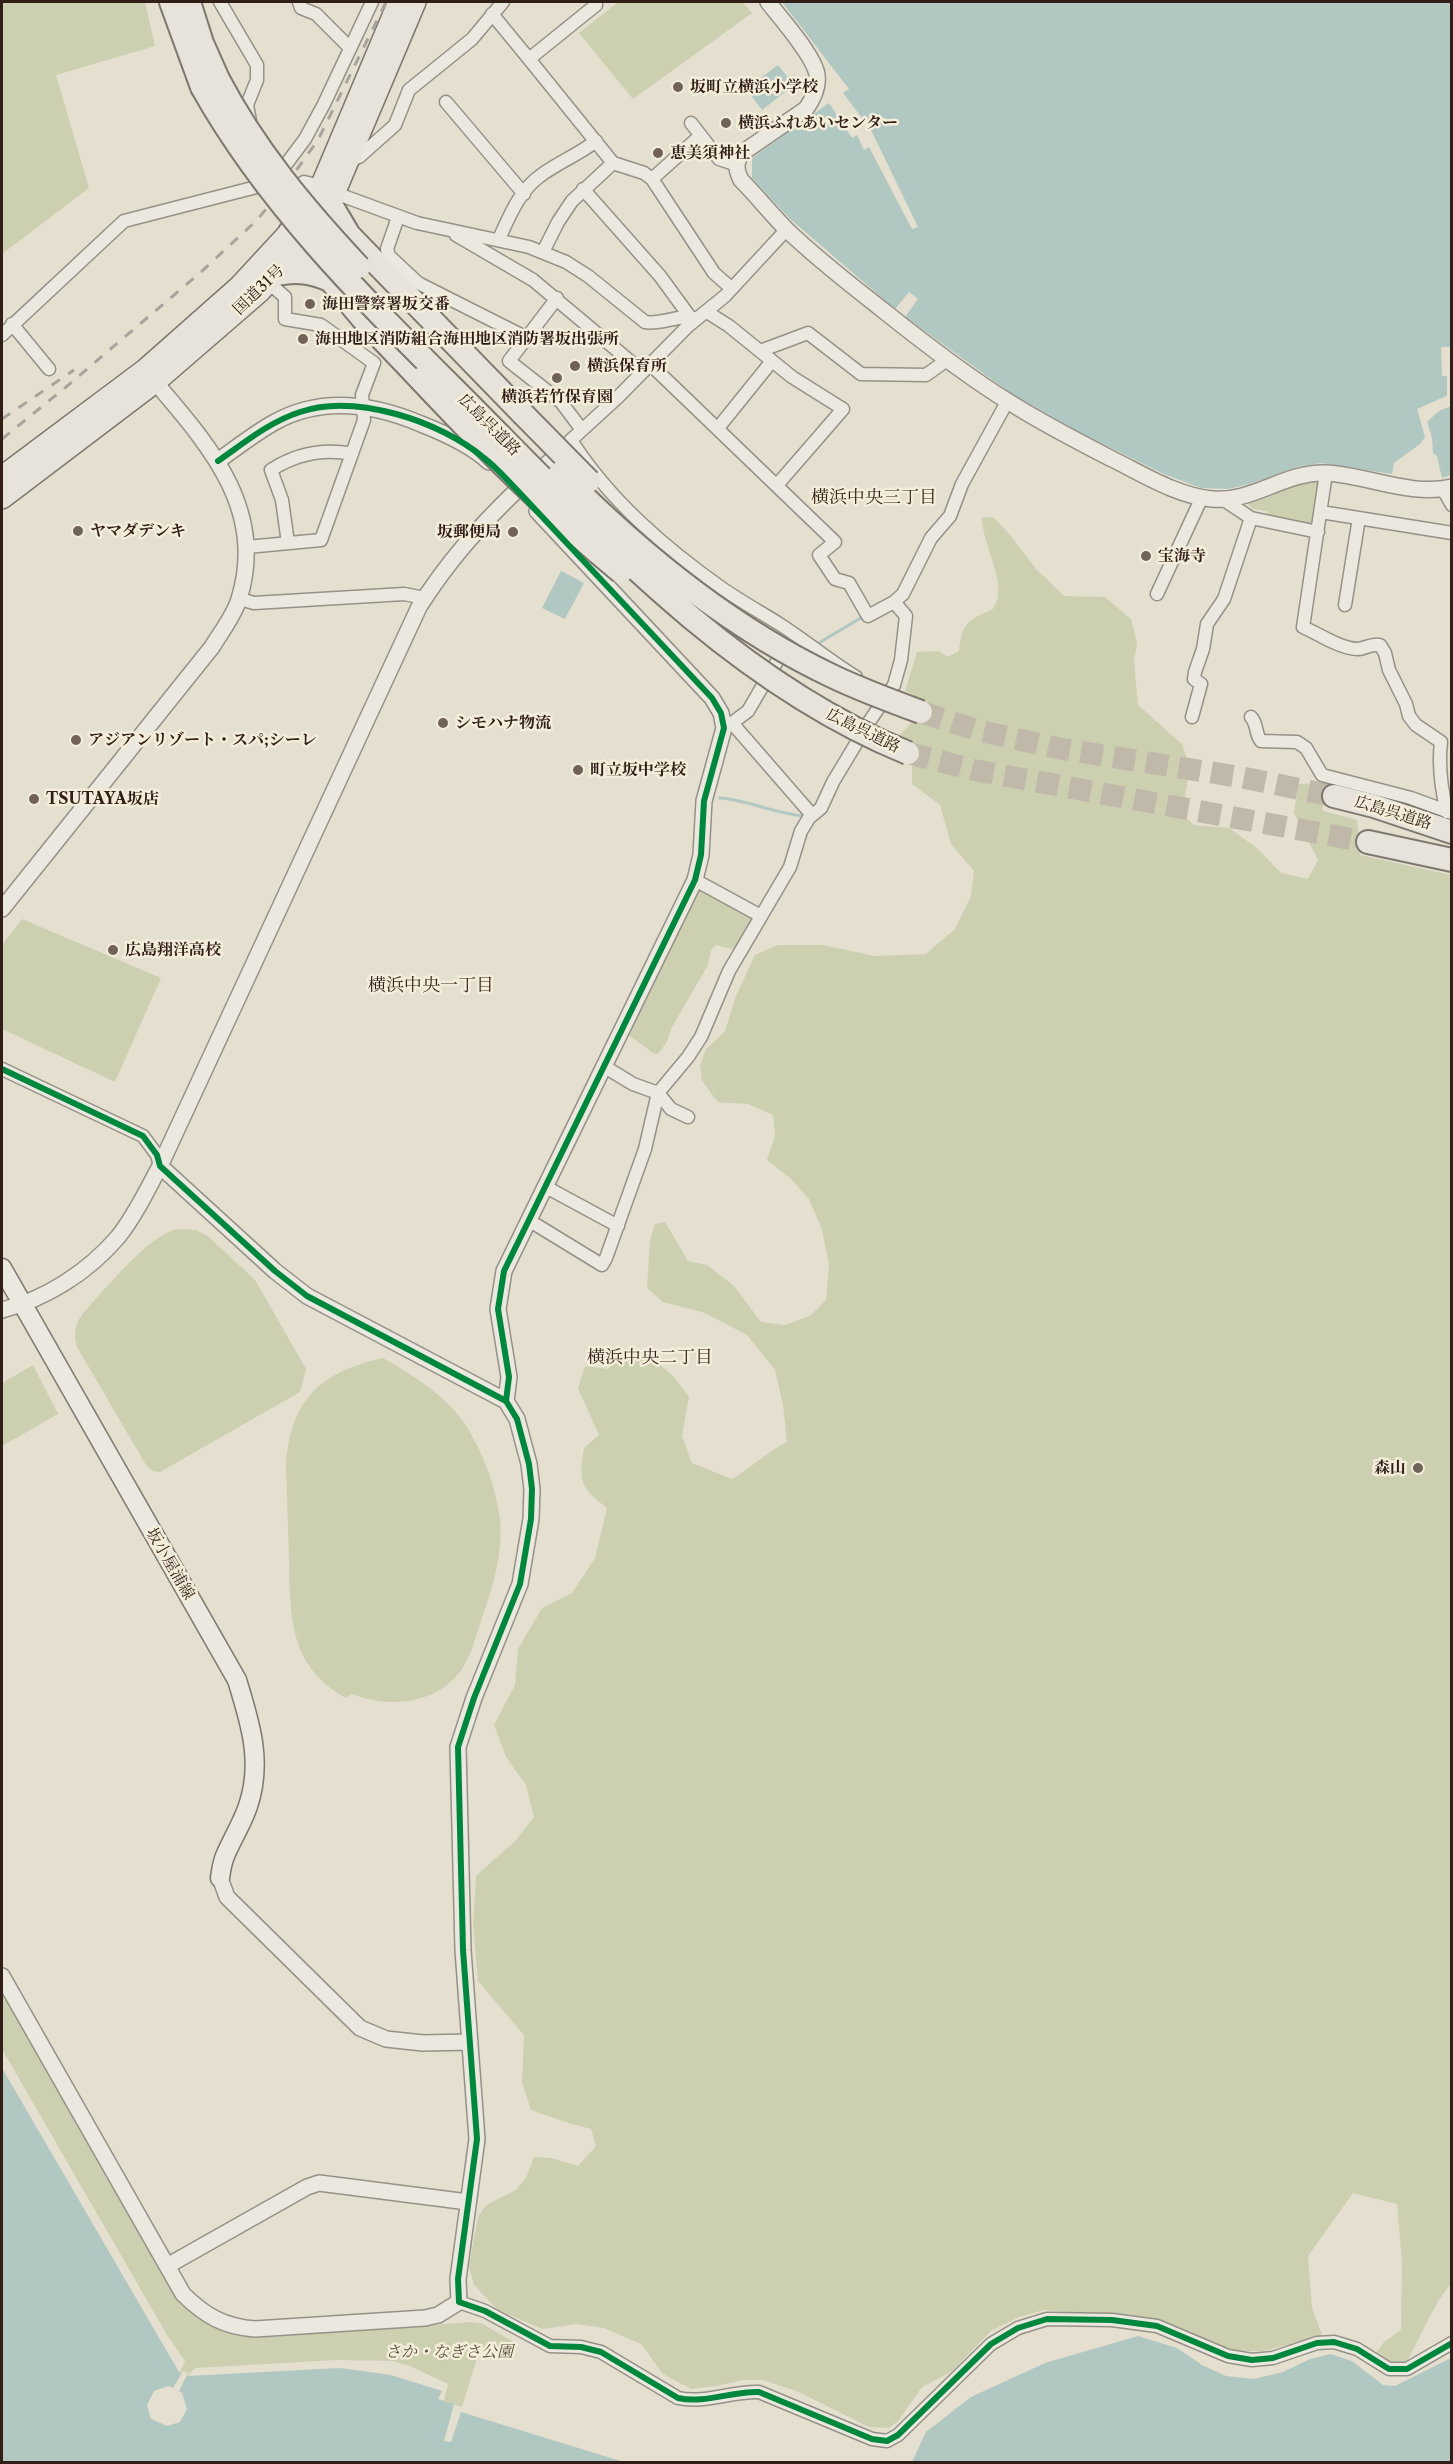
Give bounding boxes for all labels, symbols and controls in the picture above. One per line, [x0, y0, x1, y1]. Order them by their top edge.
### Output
place label: 坂町立横浜小学校 [690, 77, 818, 97]
marker: 坂町立横浜小学校 [671, 80, 685, 94]
place label: 横浜ふれあいセンター [738, 113, 898, 133]
marker: 横浜ふれあいセンター [719, 116, 733, 130]
place label: 恵美須神社 [670, 143, 750, 163]
marker: 恵美須神社 [651, 146, 665, 160]
street label: 国道31号 [229, 261, 289, 319]
place label: 海田警察署坂交番 [322, 294, 450, 314]
marker: 海田警察署坂交番 [303, 297, 317, 311]
place label: 海田地区消防組合海田地区消防署坂出張所 [315, 329, 619, 349]
marker: 海田地区消防組合海田地区消防署坂出張所 [296, 332, 310, 346]
place label: 横浜保育所 [587, 356, 667, 376]
marker: 横浜保育所 [568, 359, 582, 373]
marker: 横浜若竹保育園 [550, 371, 564, 385]
place label: 横浜若竹保育園 [501, 387, 613, 407]
street label: 広島呉道路 [454, 390, 524, 460]
district label: 横浜中央三丁目 [811, 487, 937, 509]
place label: ヤマダデンキ [90, 521, 186, 541]
place label: 坂郵便局 [437, 522, 501, 542]
marker: ヤマダデンキ [71, 524, 85, 538]
marker: 坂郵便局 [506, 525, 520, 539]
place label: 宝海寺 [1158, 546, 1206, 566]
marker: 宝海寺 [1139, 549, 1153, 563]
street label: 広島呉道路 [823, 705, 903, 757]
place label: シモハナ物流 [455, 713, 551, 733]
marker: シモハナ物流 [436, 716, 450, 730]
place label: アジアンリゾート・スパ;シーレ [88, 730, 317, 750]
marker: アジアンリゾート・スパ;シーレ [69, 733, 83, 747]
place label: 町立坂中学校 [590, 760, 686, 780]
marker: 町立坂中学校 [571, 763, 585, 777]
place label: TSUTAYA坂店 [46, 789, 159, 809]
marker: TSUTAYA坂店 [27, 792, 41, 806]
street label: 広島呉道路 [1352, 792, 1434, 834]
place label: 広島翔洋高校 [125, 940, 221, 960]
marker: 広島翔洋高校 [106, 943, 120, 957]
district label: 横浜中央一丁目 [368, 975, 494, 997]
district label: 横浜中央二丁目 [587, 1347, 713, 1369]
place label: 森山 [1374, 1458, 1406, 1478]
marker: 森山 [1411, 1461, 1425, 1475]
street label: 坂小屋浦線 [142, 1525, 198, 1603]
park label: さか・なぎさ公園 [385, 2342, 513, 2362]

